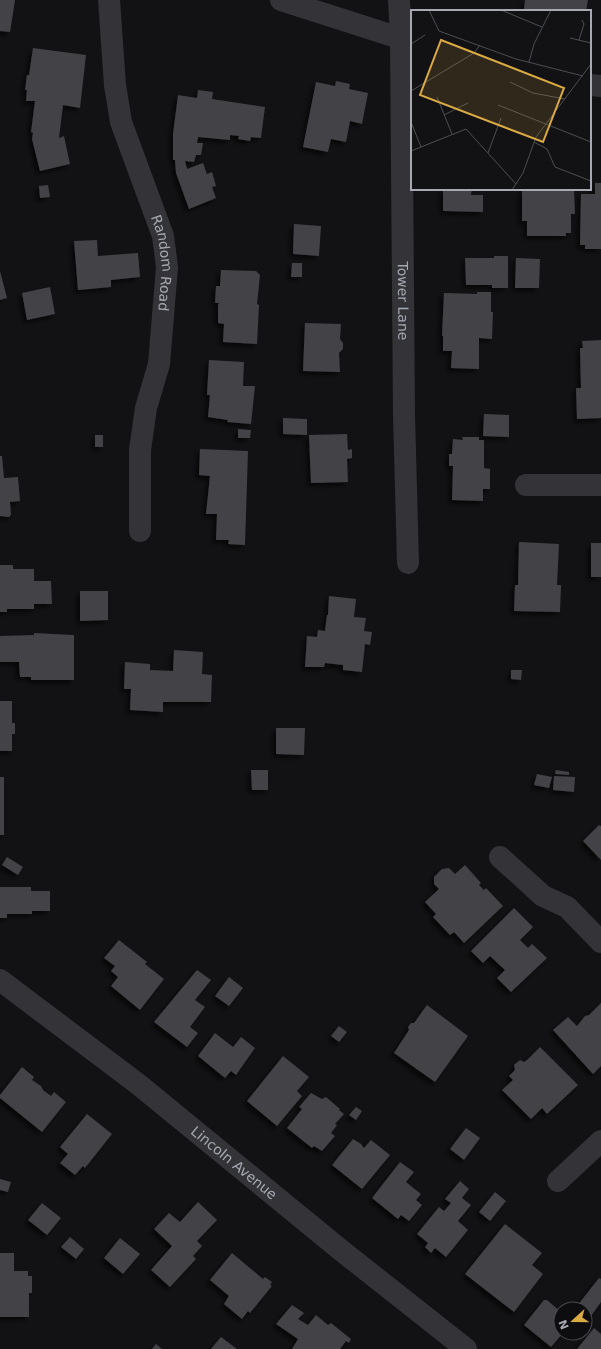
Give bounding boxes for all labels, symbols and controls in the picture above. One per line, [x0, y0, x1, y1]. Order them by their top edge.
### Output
inset map [411, 10, 591, 190]
street label: Random Road [148, 213, 176, 312]
street label: Tower Lane [395, 260, 411, 340]
street label: Lincoln Avenue [188, 1123, 280, 1202]
north arrow [553, 1301, 593, 1341]
text: N [556, 1318, 572, 1331]

